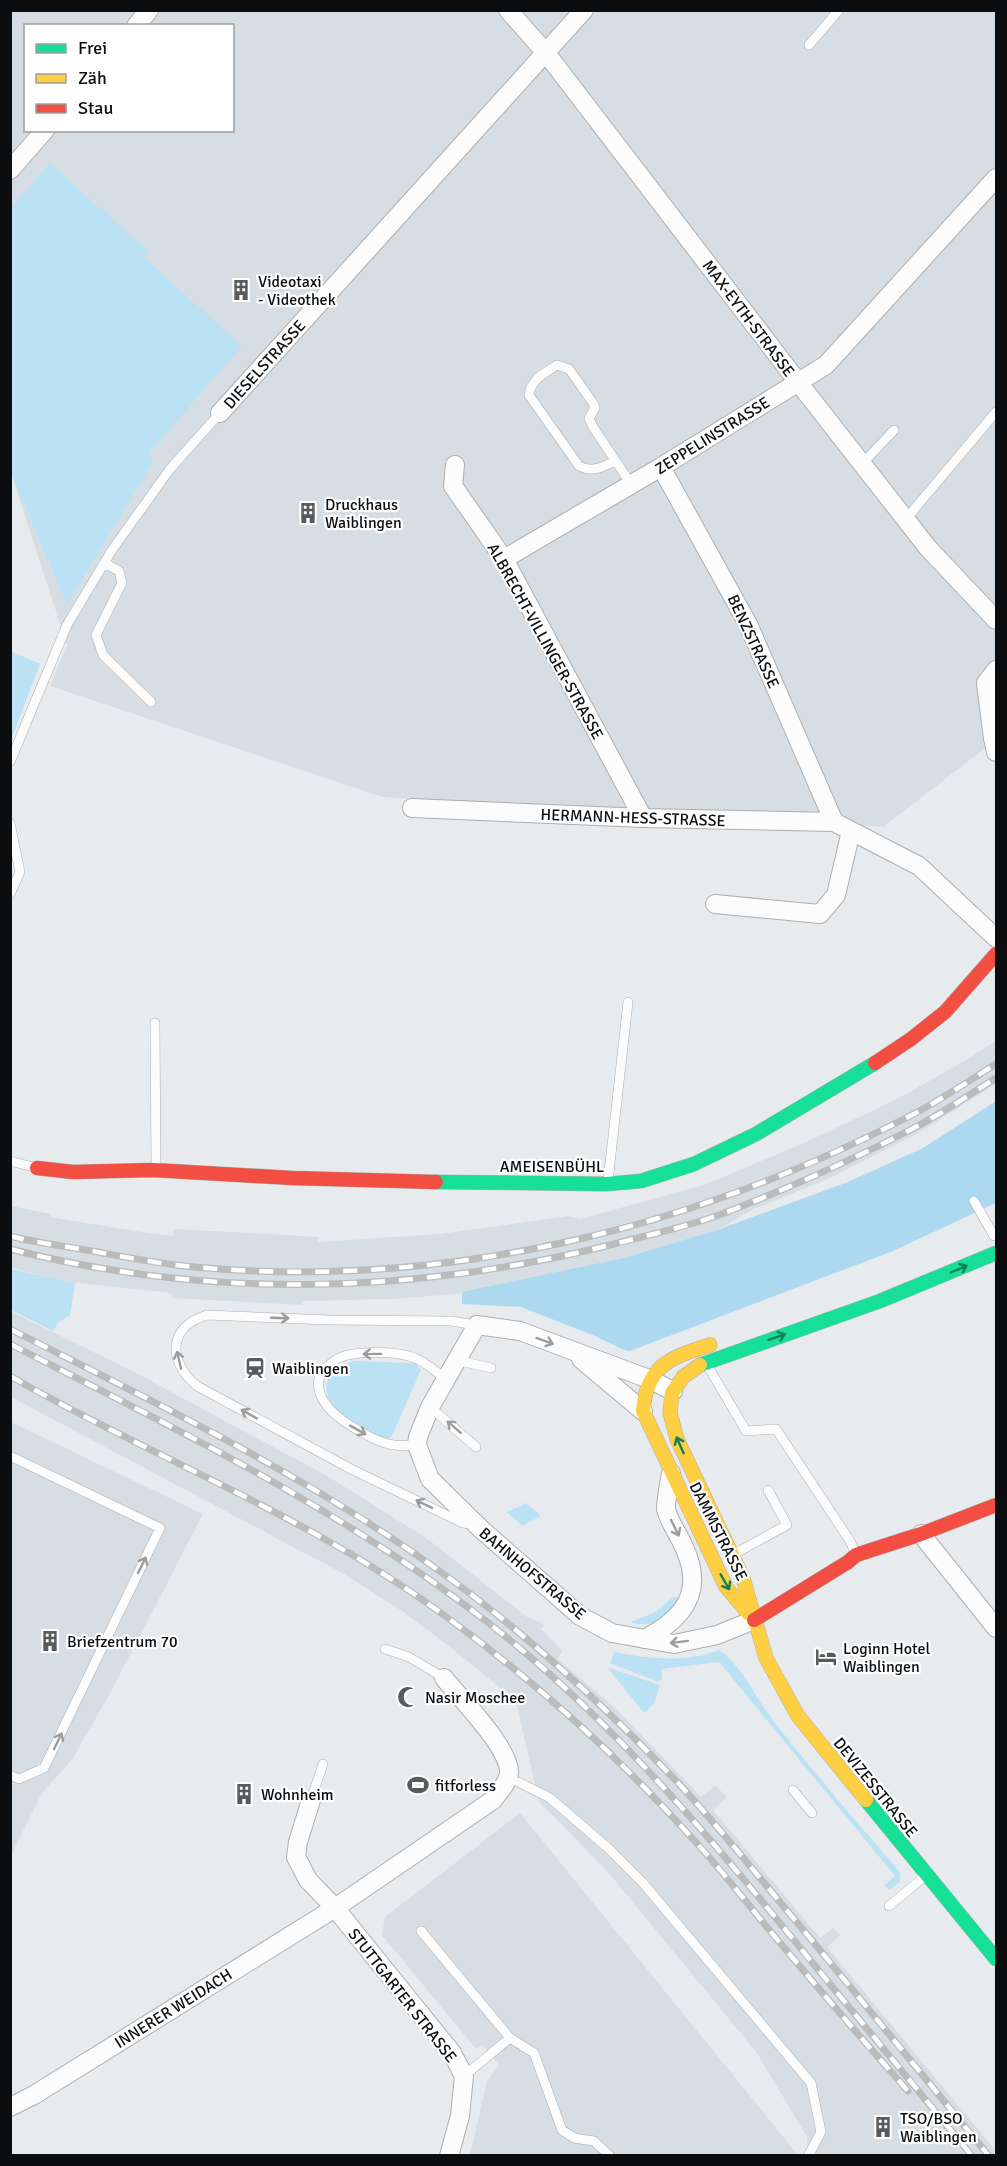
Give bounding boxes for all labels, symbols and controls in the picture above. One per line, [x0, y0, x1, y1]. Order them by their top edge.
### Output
legend [24, 24, 234, 132]
text: Frei [78, 37, 107, 59]
text: Zäh [78, 67, 107, 89]
text: Stau [78, 97, 113, 119]
street label: MAX-EYTH-STRASSE [698, 256, 799, 381]
place label: Videotaxi - Videothek [258, 272, 336, 310]
building icon: Videotaxi - Videothek [229, 278, 253, 302]
street label: DIESELSTRASSE [220, 316, 310, 413]
street label: ZEPPELINSTRASSE [651, 393, 774, 479]
place label: Druckhaus Waiblingen [325, 495, 402, 533]
building icon: Druckhaus Waiblingen [296, 501, 320, 525]
street label: ALBRECHT-VILLINGER-STRASSE [483, 540, 608, 743]
street label: BENZSTRASSE [723, 591, 784, 691]
street label: HERMANN-HESS-STRASSE [540, 805, 726, 831]
street label: AMEISENBÜHL [500, 1157, 604, 1177]
one-way arrow [949, 1263, 968, 1274]
one-way arrow [269, 1313, 289, 1324]
one-way arrow [767, 1331, 785, 1342]
one-way arrow [535, 1336, 554, 1347]
one-way arrow [363, 1348, 383, 1360]
one-way arrow [172, 1351, 184, 1370]
station icon: Waiblingen [243, 1356, 267, 1380]
place label: Waiblingen [272, 1359, 349, 1379]
one-way arrow [241, 1408, 258, 1420]
one-way arrow [446, 1420, 461, 1434]
one-way arrow [349, 1424, 366, 1436]
one-way arrow [674, 1436, 685, 1454]
street label: DAMMSTRASSE [685, 1479, 752, 1584]
one-way arrow [415, 1498, 433, 1510]
one-way arrow [670, 1519, 681, 1537]
street label: BAHNHOFSTRASSE [475, 1523, 590, 1624]
one-way arrow [137, 1556, 149, 1574]
one-way arrow [719, 1573, 731, 1590]
building icon: Briefzentrum 70 [38, 1629, 62, 1653]
place label: Briefzentrum 70 [67, 1632, 178, 1652]
one-way arrow [670, 1636, 690, 1647]
place label: Loginn Hotel Waiblingen [843, 1639, 930, 1677]
hotel icon: Loginn Hotel Waiblingen [814, 1645, 838, 1669]
mosque icon: Nasir Moschee [396, 1685, 420, 1709]
place label: Nasir Moschee [425, 1688, 525, 1708]
one-way arrow [52, 1732, 64, 1750]
street label: DEVIZESSTRASSE [829, 1734, 922, 1842]
sports icon: fitforless [406, 1773, 430, 1797]
place label: fitforless [435, 1776, 496, 1796]
building icon: Wohnheim [232, 1782, 256, 1806]
place label: Wohnheim [261, 1785, 334, 1805]
street label: STUTTGARTER STRASSE [344, 1924, 461, 2067]
street label: INNERER WEIDACH [111, 1965, 236, 2053]
place label: TSO/BSO Waiblingen [900, 2109, 977, 2147]
building icon: TSO/BSO Waiblingen [871, 2115, 895, 2139]

